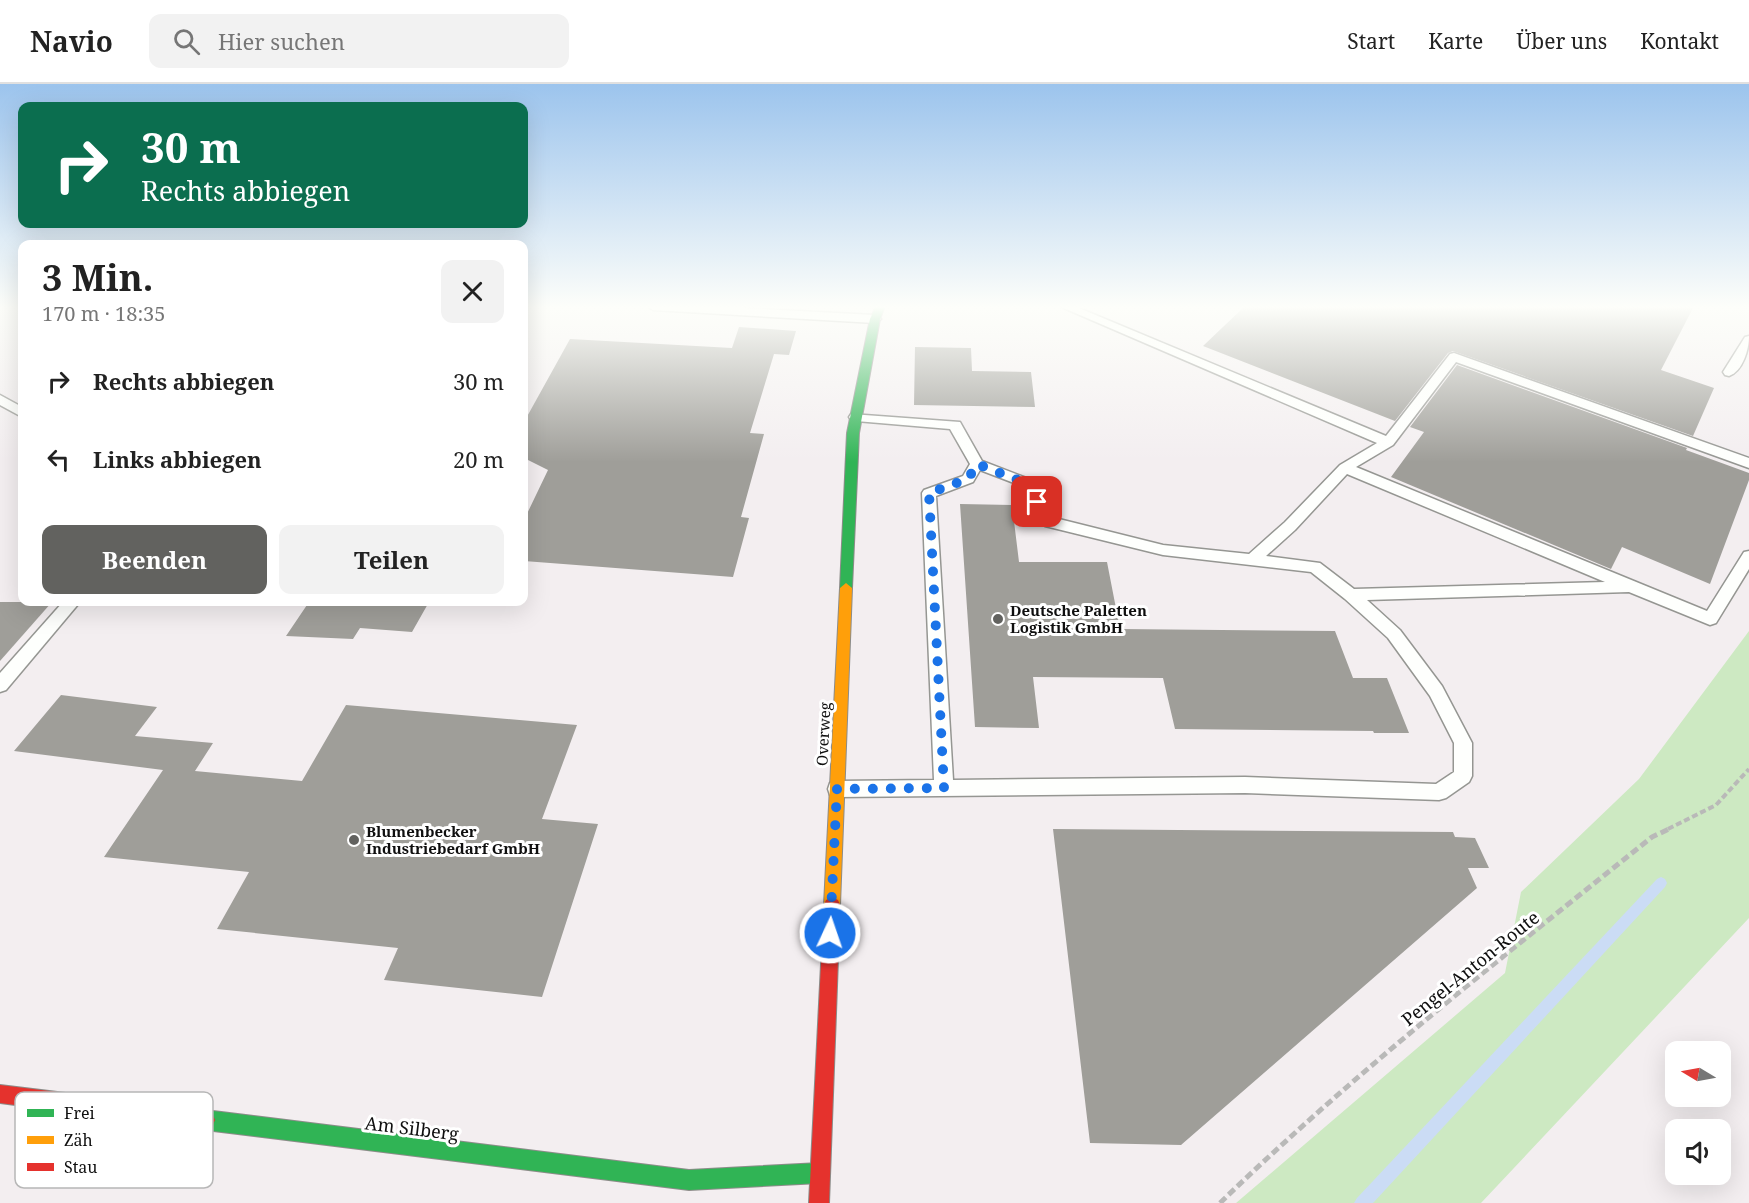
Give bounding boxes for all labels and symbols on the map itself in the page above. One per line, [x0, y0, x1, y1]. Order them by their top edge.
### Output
pin [1011, 476, 1062, 527]
place label: Deutsche Paletten Logistik GmbH [1010, 600, 1147, 637]
marker: Deutsche Paletten Logistik GmbH [991, 612, 1005, 626]
street label: Overweg [811, 702, 835, 766]
place label: Blumenbecker Industriebedarf GmbH [366, 821, 540, 858]
marker: Blumenbecker Industriebedarf GmbH [347, 833, 361, 847]
position arrow [798, 901, 862, 965]
street label: Pengel-Anton-Route [1396, 905, 1544, 1031]
north arrow [1665, 1041, 1731, 1107]
legend [15, 1092, 213, 1188]
text: Frei [64, 1102, 95, 1124]
street label: Am Silberg [364, 1110, 461, 1146]
text: Zäh [64, 1129, 93, 1151]
text: Stau [64, 1156, 98, 1178]

